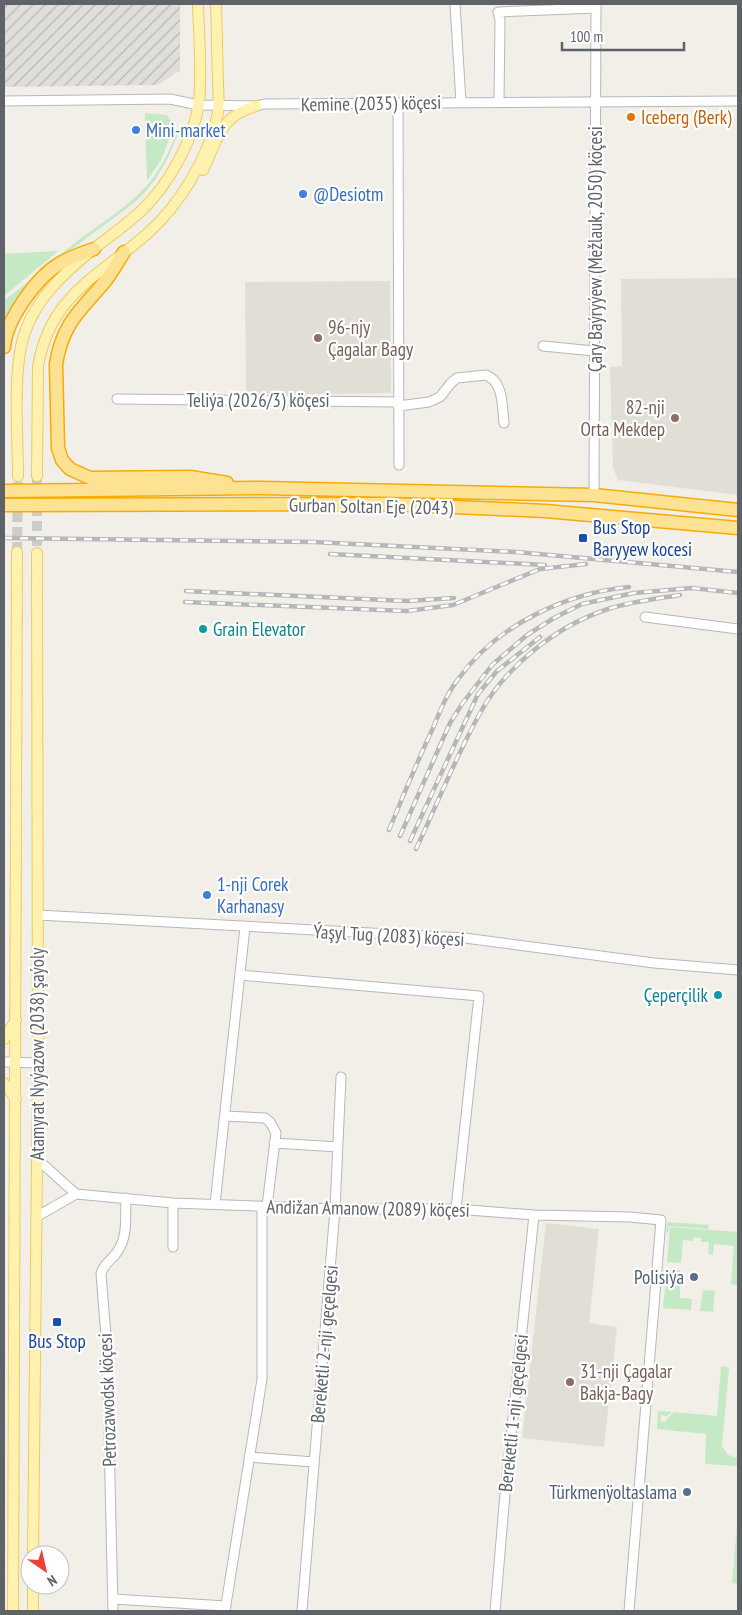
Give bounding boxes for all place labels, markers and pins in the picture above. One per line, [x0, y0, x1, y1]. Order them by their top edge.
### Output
place label: Iceberg (Berk) [641, 105, 732, 129]
marker: Iceberg (Berk) [625, 111, 637, 123]
place label: Mini-market [146, 118, 226, 142]
marker: Mini-market [130, 124, 142, 136]
place label: @Desiotm [313, 182, 383, 206]
marker: @Desiotm [297, 188, 309, 200]
place label: 96-njy Çagalar Bagy [328, 315, 414, 361]
marker: 96-njy Çagalar Bagy [312, 332, 324, 344]
place label: 82-nji Orta Mekdep [580, 395, 665, 441]
marker: 82-nji Orta Mekdep [669, 412, 681, 424]
place label: Bus Stop Baryyew kocesi [593, 515, 692, 561]
marker: Bus Stop Baryyew kocesi [577, 532, 589, 544]
place label: Grain Elevator [213, 617, 306, 641]
marker: Grain Elevator [197, 623, 209, 635]
place label: 1-nji Corek Karhanasy [217, 872, 289, 918]
marker: 1-nji Corek Karhanasy [201, 889, 213, 901]
place label: Çeperçilik [644, 983, 709, 1007]
marker: Çeperçilik [712, 989, 724, 1001]
place label: Polisiýa [634, 1265, 684, 1289]
marker: Polisiýa [688, 1271, 700, 1283]
marker: Bus Stop [51, 1316, 63, 1328]
place label: Bus Stop [28, 1329, 86, 1353]
place label: 31-nji Çagalar Bakja-Bagy [580, 1359, 673, 1405]
marker: 31-nji Çagalar Bakja-Bagy [564, 1376, 576, 1388]
place label: Türkmenÿoltaslama [549, 1480, 677, 1504]
marker: Türkmenÿoltaslama [681, 1486, 693, 1498]

